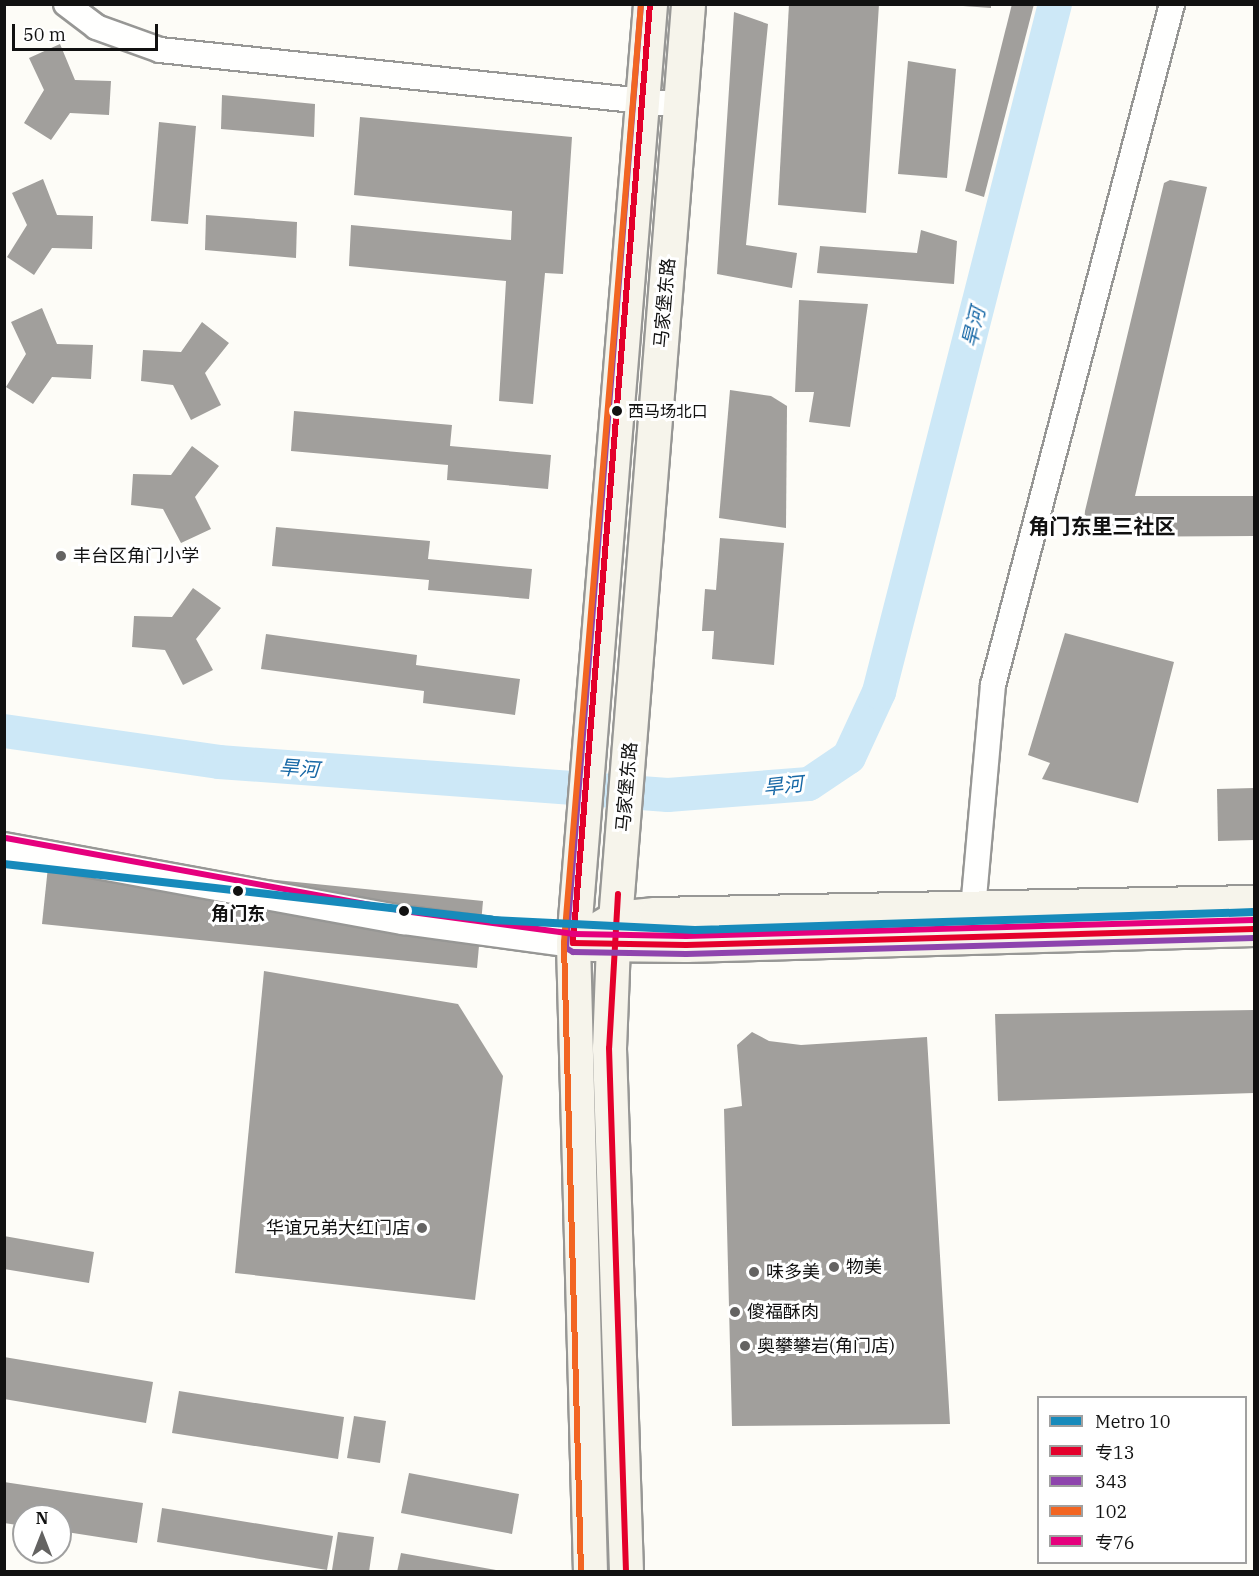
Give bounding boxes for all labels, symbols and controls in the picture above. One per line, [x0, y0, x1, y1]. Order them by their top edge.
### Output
scale bar [15, 12, 160, 50]
text: 50 m [23, 23, 66, 46]
street label: 马家堡东路 [650, 257, 680, 349]
water label: 旱河 [957, 305, 989, 349]
place label: 西马场北口 [628, 401, 708, 421]
marker: 西马场北口 [611, 405, 623, 417]
district label: 角门东里三社区 [1029, 513, 1175, 539]
place label: 丰台区角门小学 [73, 545, 199, 567]
marker: 丰台区角门小学 [54, 549, 68, 563]
street label: 马家堡东路 [612, 741, 642, 833]
water label: 旱河 [278, 755, 320, 781]
water label: 旱河 [762, 771, 804, 799]
marker: 角门东 [229, 882, 247, 900]
place label: 角门东 [211, 903, 265, 925]
unlabelled marker [398, 905, 410, 917]
place label: 华谊兄弟大红门店 [266, 1217, 410, 1239]
marker: 华谊兄弟大红门店 [415, 1221, 429, 1235]
place label: 物美 [846, 1256, 882, 1278]
marker: 物美 [827, 1260, 841, 1274]
place label: 味多美 [766, 1261, 820, 1283]
marker: 味多美 [747, 1265, 761, 1279]
place label: 傻福酥肉 [747, 1301, 819, 1323]
marker: 傻福酥肉 [728, 1305, 742, 1319]
place label: 奥攀攀岩(角门店) [757, 1335, 895, 1357]
marker: 奥攀攀岩(角门店) [738, 1339, 752, 1353]
legend [1037, 1396, 1247, 1564]
text: Metro 10 [1095, 1410, 1171, 1433]
text: 专13 [1095, 1441, 1135, 1464]
text: 343 [1095, 1470, 1127, 1493]
text: 102 [1095, 1500, 1127, 1523]
north arrow [12, 1504, 72, 1564]
text: N [36, 1508, 48, 1528]
text: 专76 [1095, 1531, 1135, 1554]

